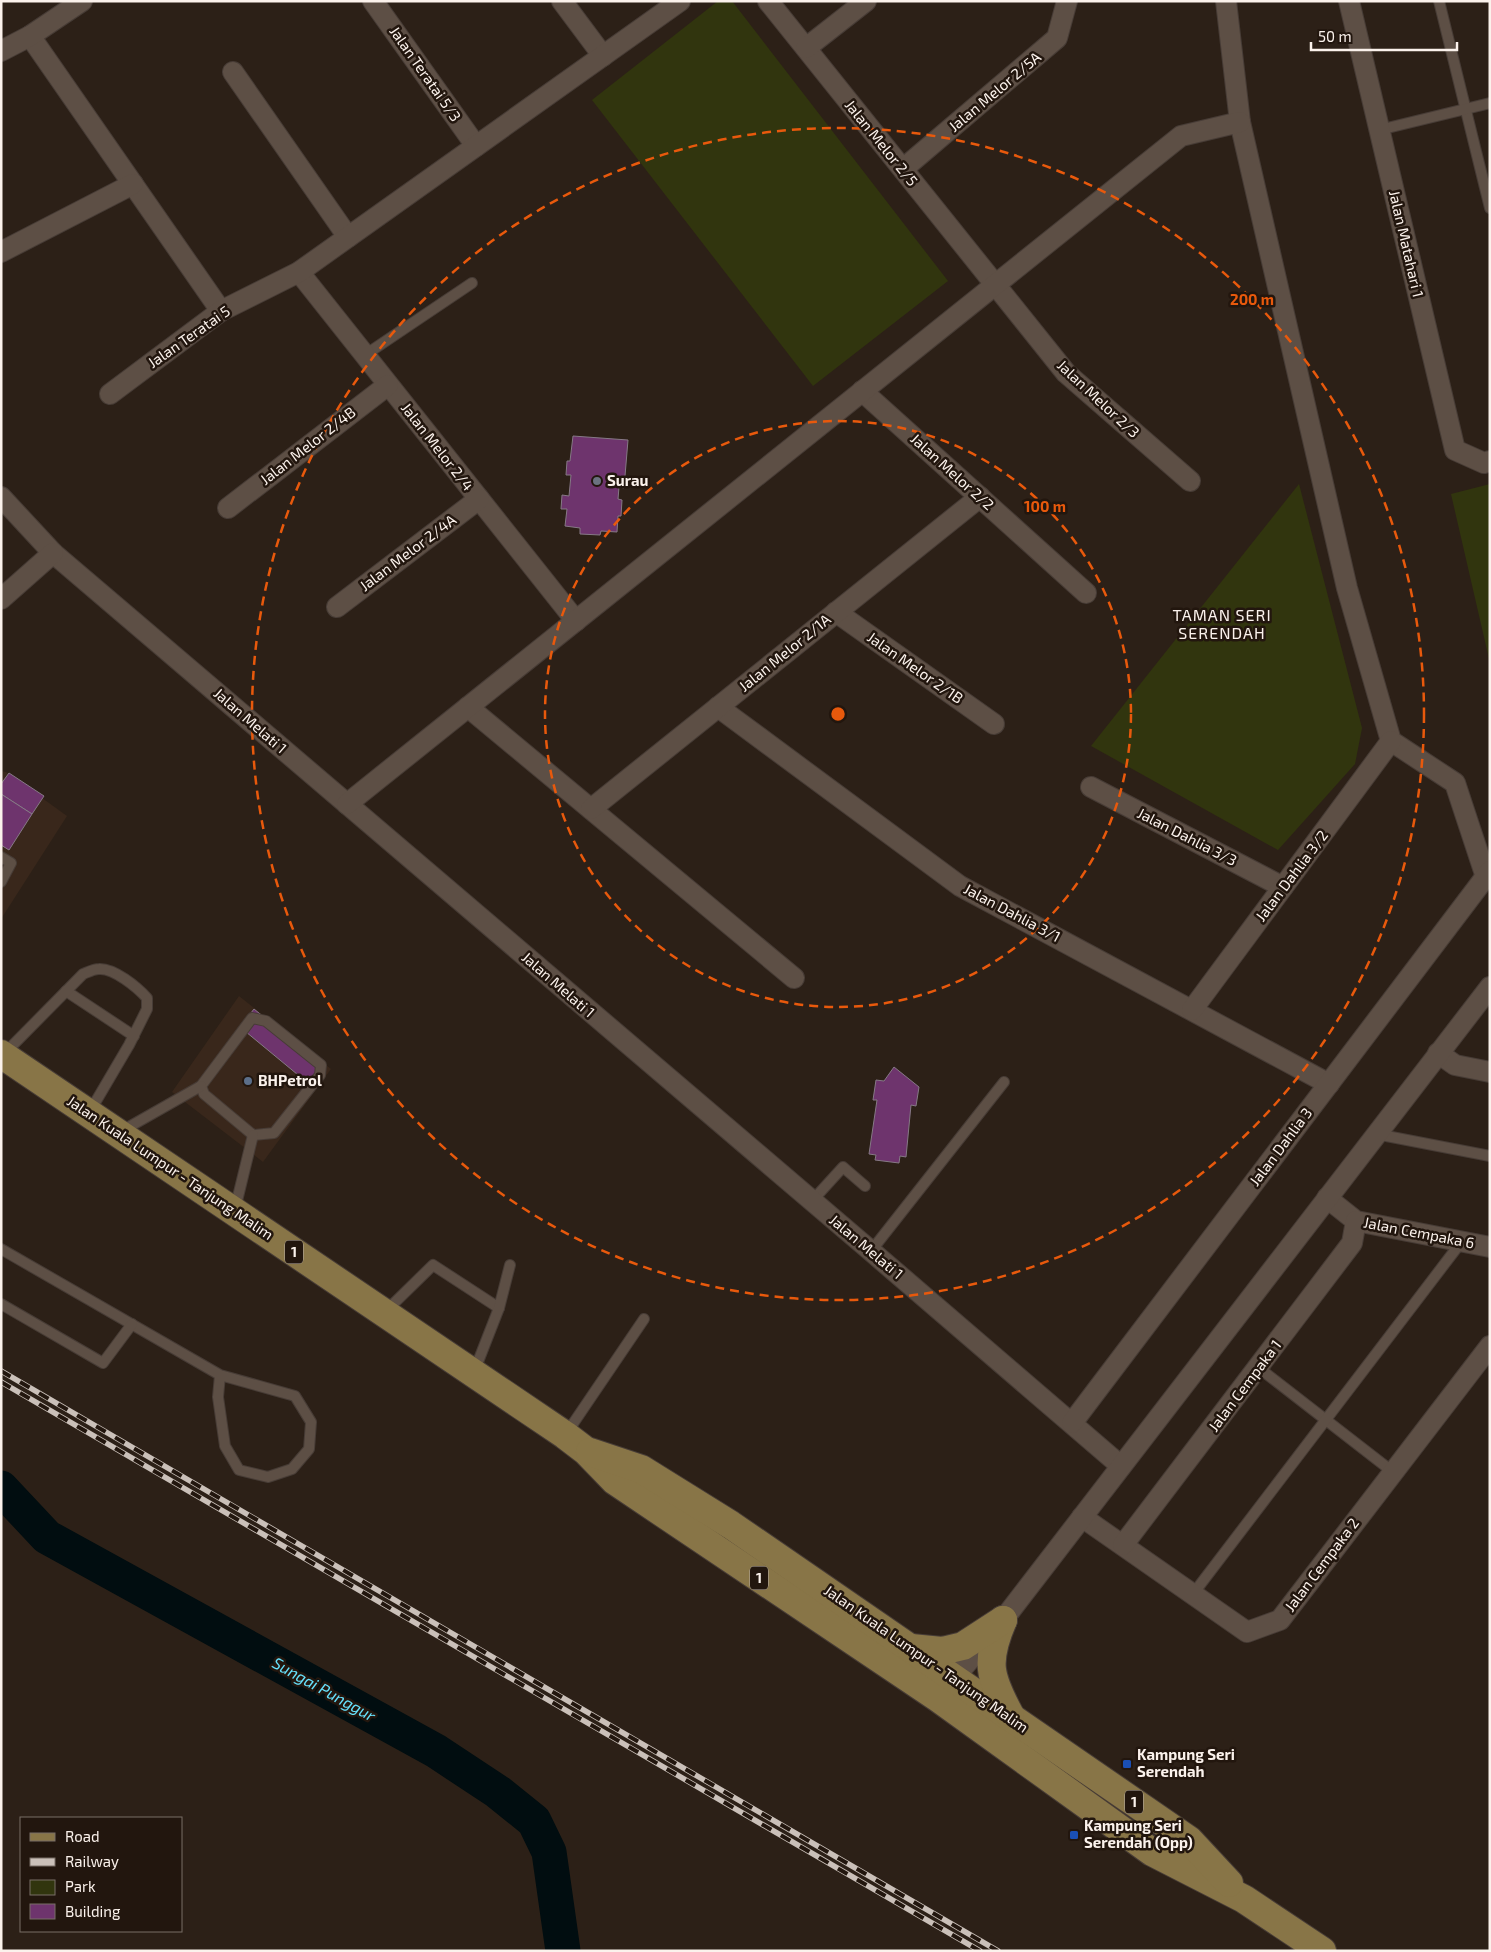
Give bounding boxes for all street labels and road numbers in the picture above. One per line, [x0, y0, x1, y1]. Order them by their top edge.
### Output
street label: Jalan Teratai 5/3 [386, 22, 465, 125]
street label: Jalan Melor 2/5A [945, 47, 1045, 135]
street label: Jalan Melor 2/5 [842, 96, 922, 189]
street label: Jalan Matahari 1 [1386, 188, 1428, 299]
street label: Jalan Teratai 5 [144, 301, 233, 371]
street label: Jalan Melor 2/3 [1054, 356, 1144, 441]
street label: Jalan Melor 2/4 [398, 399, 478, 494]
street label: Jalan Melor 2/4B [256, 402, 359, 488]
street label: Jalan Melor 2/2 [907, 429, 998, 513]
street label: Jalan Melor 2/4A [356, 510, 460, 594]
street label: Jalan Melor 2/1A [735, 609, 834, 695]
street label: Jalan Melor 2/1B [864, 627, 967, 707]
street label: Jalan Melati 1 [211, 684, 291, 757]
street label: Jalan Dahlia 3/3 [1135, 803, 1240, 869]
street label: Jalan Dahlia 3/2 [1251, 826, 1331, 924]
street label: Jalan Dahlia 3/1 [961, 879, 1064, 945]
street label: Jalan Melati 1 [519, 948, 599, 1021]
street label: Jalan Kuala Lumpur - Tanjung Malim [63, 1091, 277, 1244]
street label: Jalan Dahlia 3 [1245, 1104, 1315, 1189]
street label: Jalan Melati 1 [826, 1210, 907, 1282]
street label: Jalan Cempaka 6 [1362, 1212, 1476, 1252]
road number: 1 [285, 1240, 303, 1264]
street label: Jalan Cempaka 1 [1204, 1336, 1284, 1435]
street label: Jalan Cempaka 2 [1280, 1514, 1362, 1615]
road number: 1 [750, 1566, 768, 1590]
street label: Jalan Kuala Lumpur - Tanjung Malim [821, 1581, 1032, 1737]
road number: 1 [1125, 1790, 1143, 1814]

